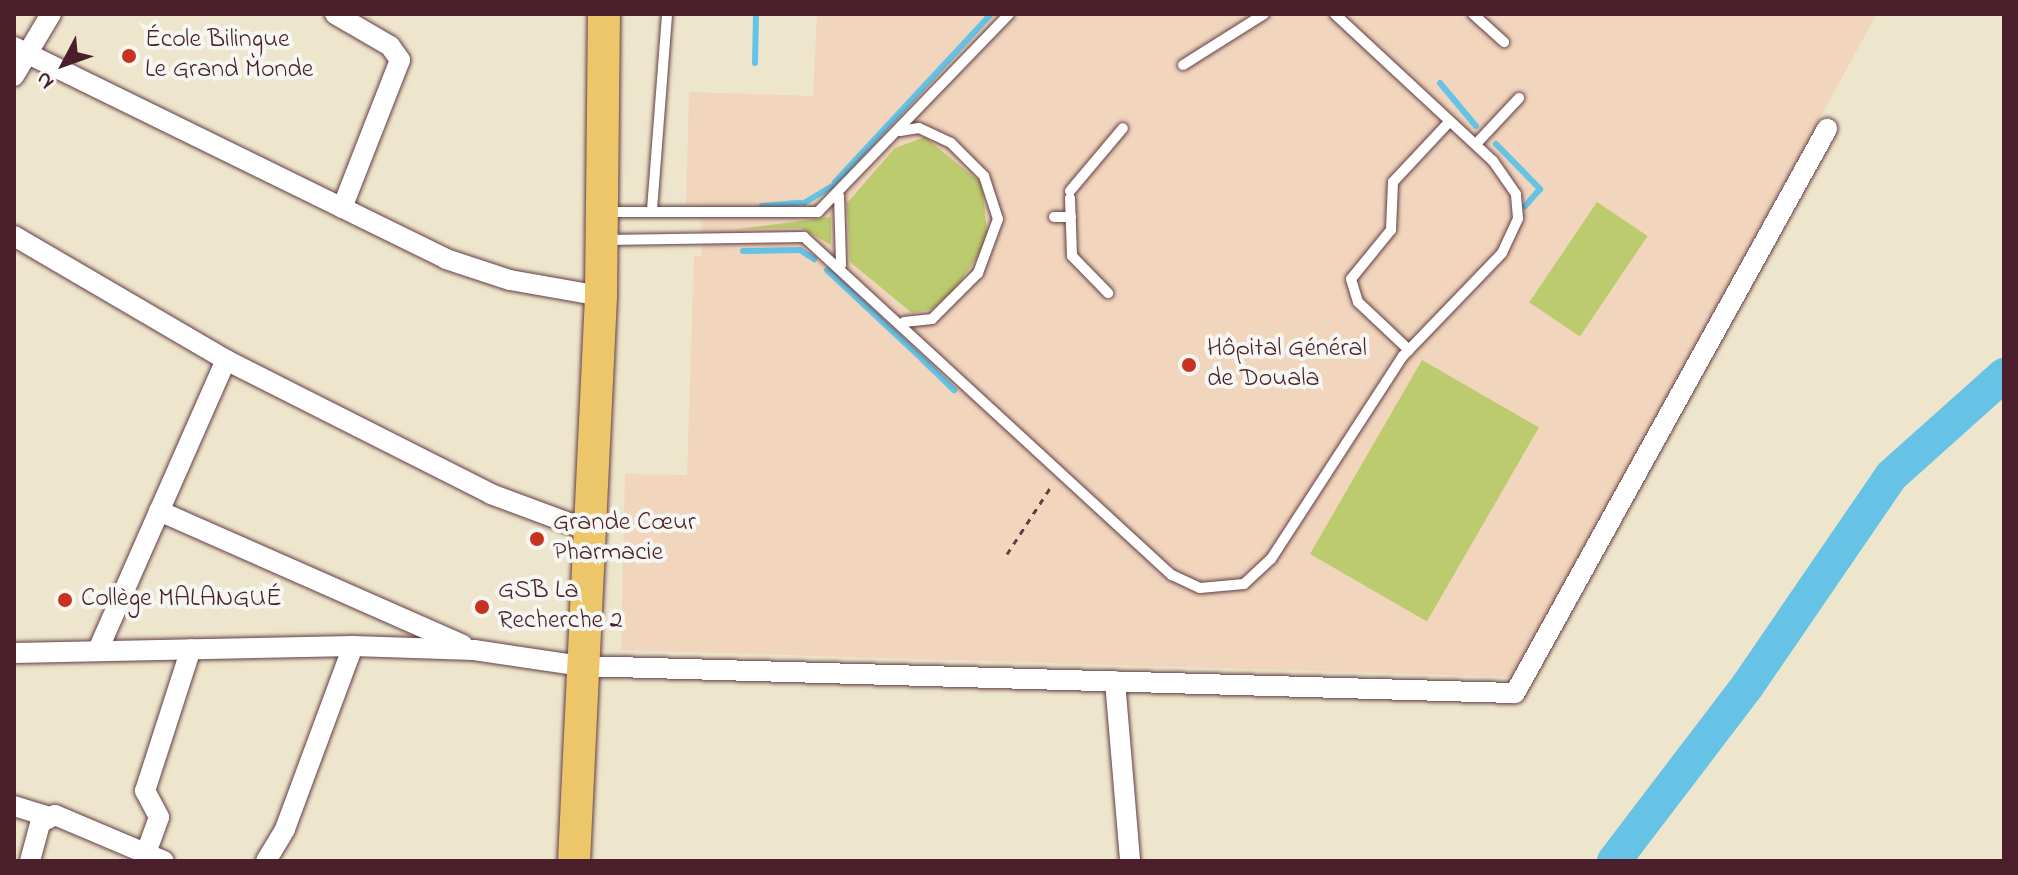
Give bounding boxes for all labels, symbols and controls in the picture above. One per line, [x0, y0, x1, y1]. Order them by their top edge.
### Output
north arrow [24, 24, 104, 104]
place label: École Bilingue Le Grand Monde [145, 25, 313, 86]
marker: École Bilingue Le Grand Monde [120, 47, 138, 65]
text: N [29, 64, 63, 96]
place label: Hôpital Général de Douala [1207, 334, 1367, 396]
marker: Hôpital Général de Douala [1178, 354, 1200, 376]
place label: Grande Cœur Pharmacie [553, 508, 696, 570]
marker: Grande Cœur Pharmacie [528, 530, 546, 548]
place label: GSB La Recherche 2 [498, 576, 623, 638]
place label: Collège MALANGUÉ [81, 584, 282, 616]
marker: Collège MALANGUÉ [56, 591, 74, 609]
marker: GSB La Recherche 2 [473, 598, 491, 616]

